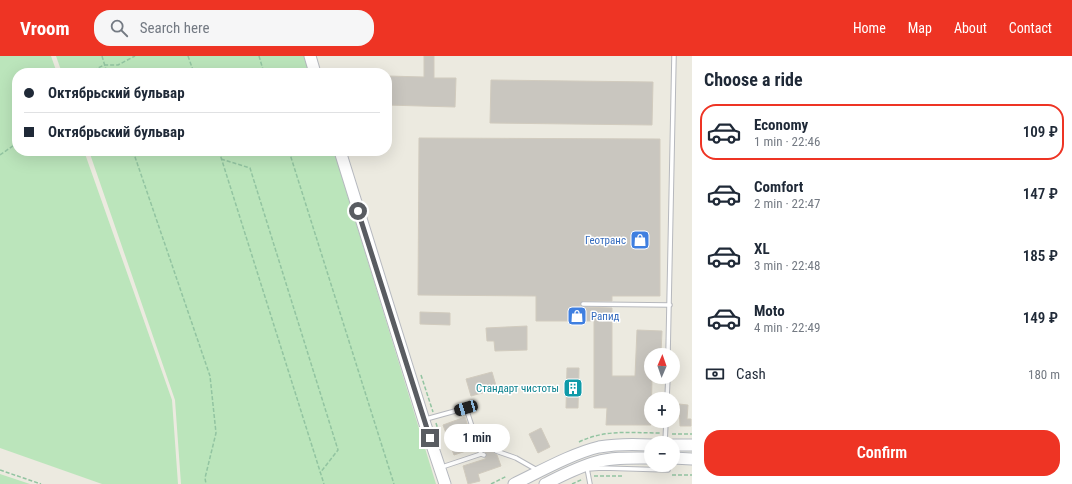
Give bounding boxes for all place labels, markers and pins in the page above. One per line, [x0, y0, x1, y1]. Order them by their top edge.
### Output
shop icon: Геотранс [629, 229, 651, 251]
place label: Геотранс [585, 234, 626, 247]
shop icon: Рапид [566, 305, 588, 327]
place label: Рапид [591, 310, 620, 323]
building icon: Стандарт чистоты [562, 377, 584, 399]
place label: Стандарт чистоты [476, 382, 559, 395]

